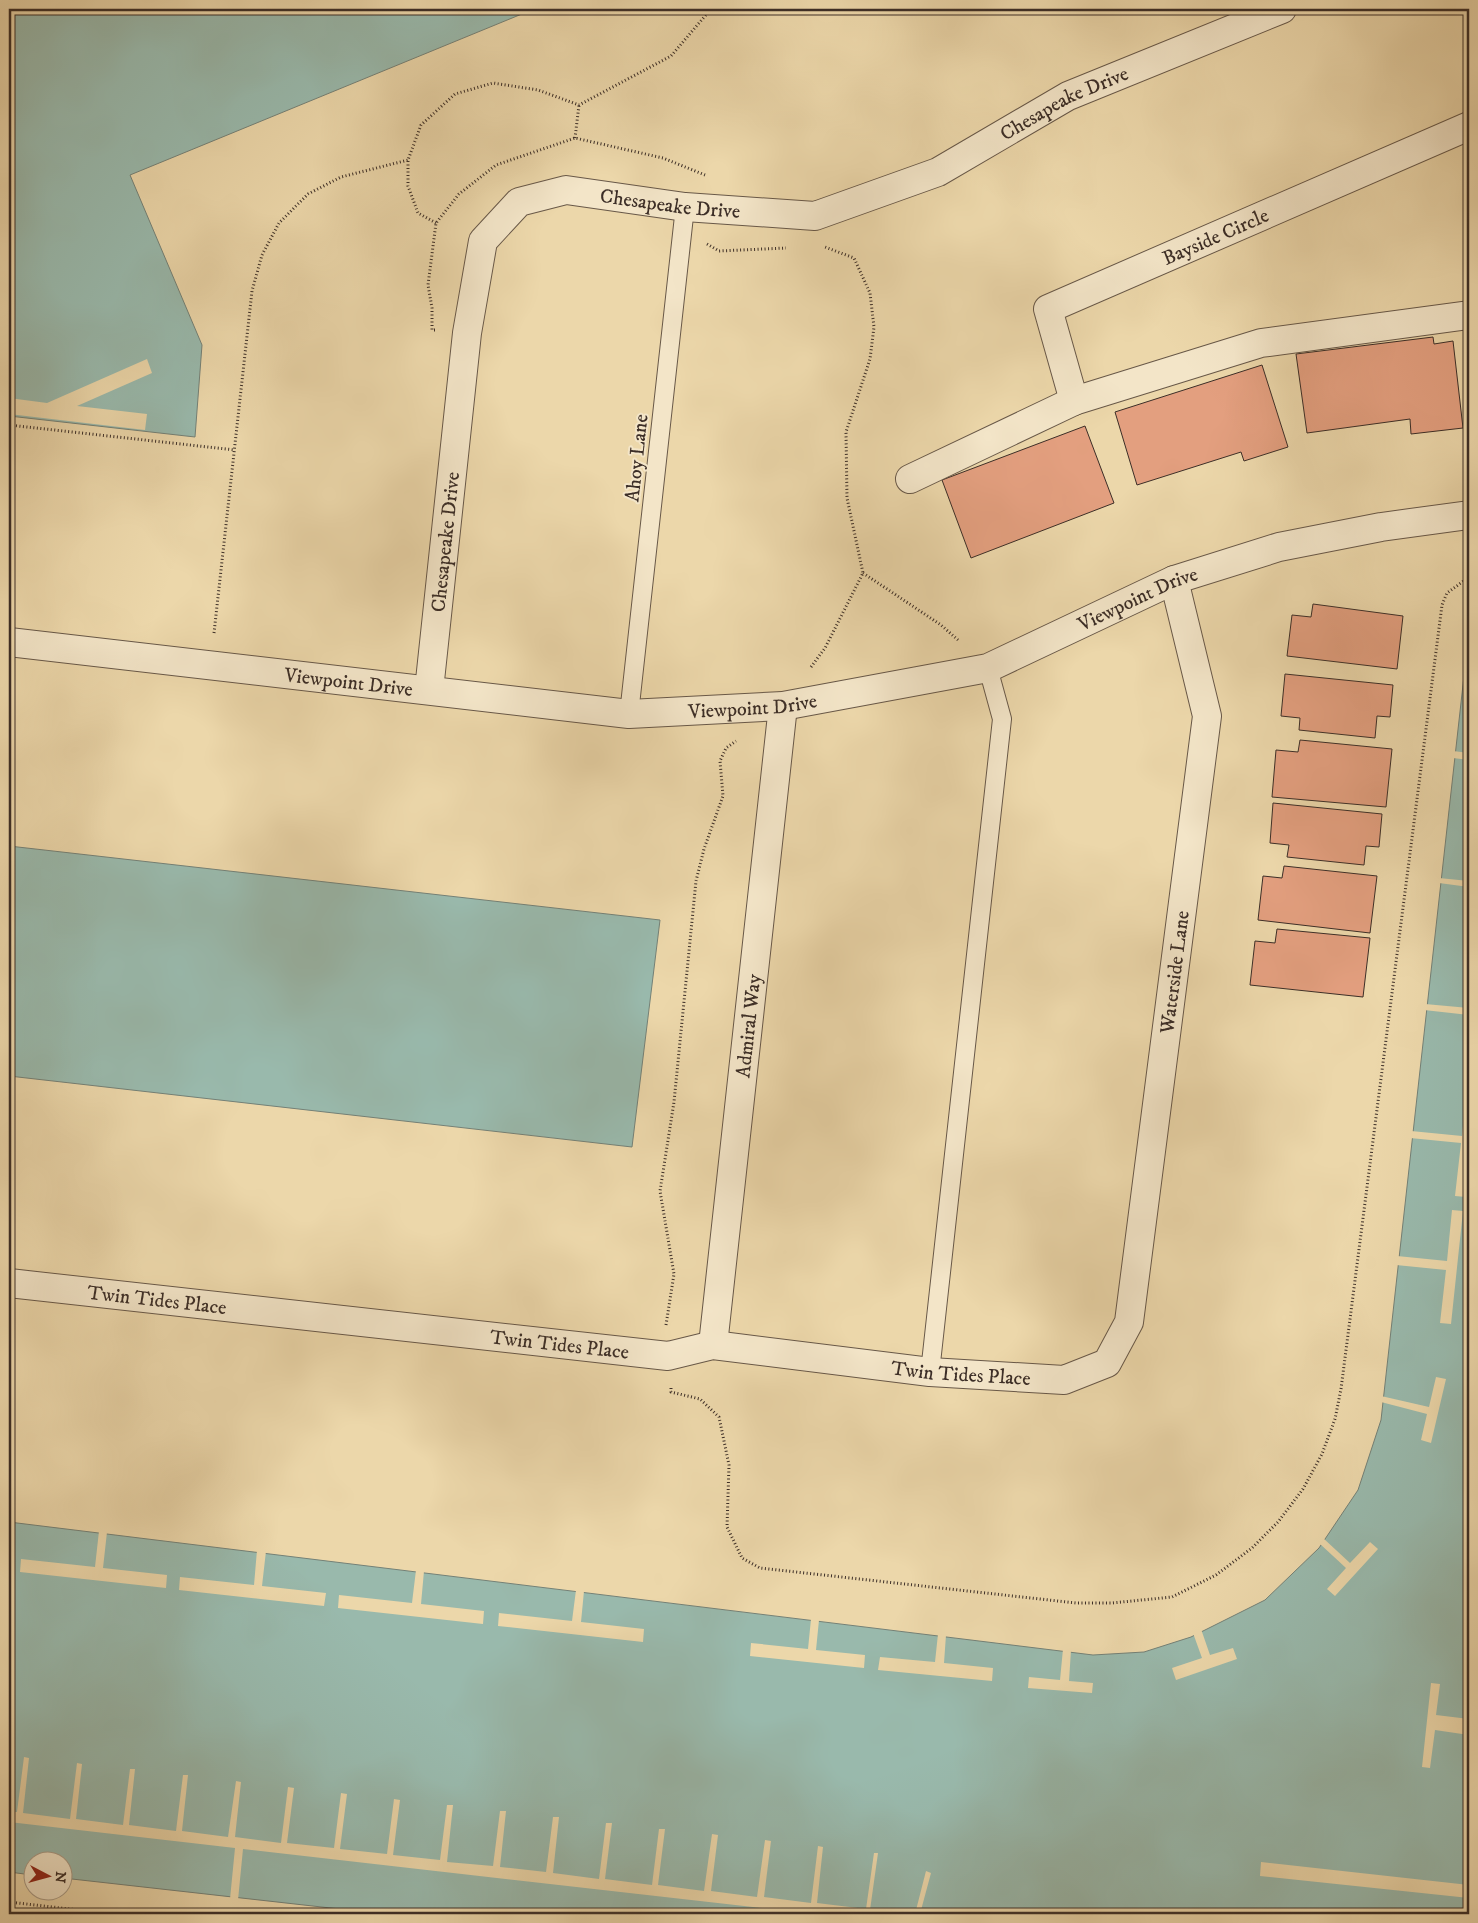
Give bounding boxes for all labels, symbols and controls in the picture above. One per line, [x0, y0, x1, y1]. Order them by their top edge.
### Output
street label: Chesapeake Drive [996, 62, 1132, 147]
street label: Chesapeake Drive [598, 184, 741, 225]
street label: Bayside Circle [1159, 204, 1273, 272]
street label: Ahoy Lane [620, 413, 655, 503]
street label: Chesapeake Drive [426, 471, 466, 613]
street label: Viewpoint Drive [1073, 562, 1201, 638]
street label: Viewpoint Drive [282, 663, 414, 703]
street label: Viewpoint Drive [687, 689, 819, 725]
street label: Waterside Lane [1155, 909, 1196, 1036]
street label: Admiral Way [731, 972, 768, 1079]
street label: Twin Tides Place [86, 1281, 228, 1321]
street label: Twin Tides Place [489, 1325, 630, 1366]
street label: Twin Tides Place [890, 1356, 1031, 1392]
north arrow [22, 1850, 72, 1900]
text: N [50, 1871, 69, 1884]

